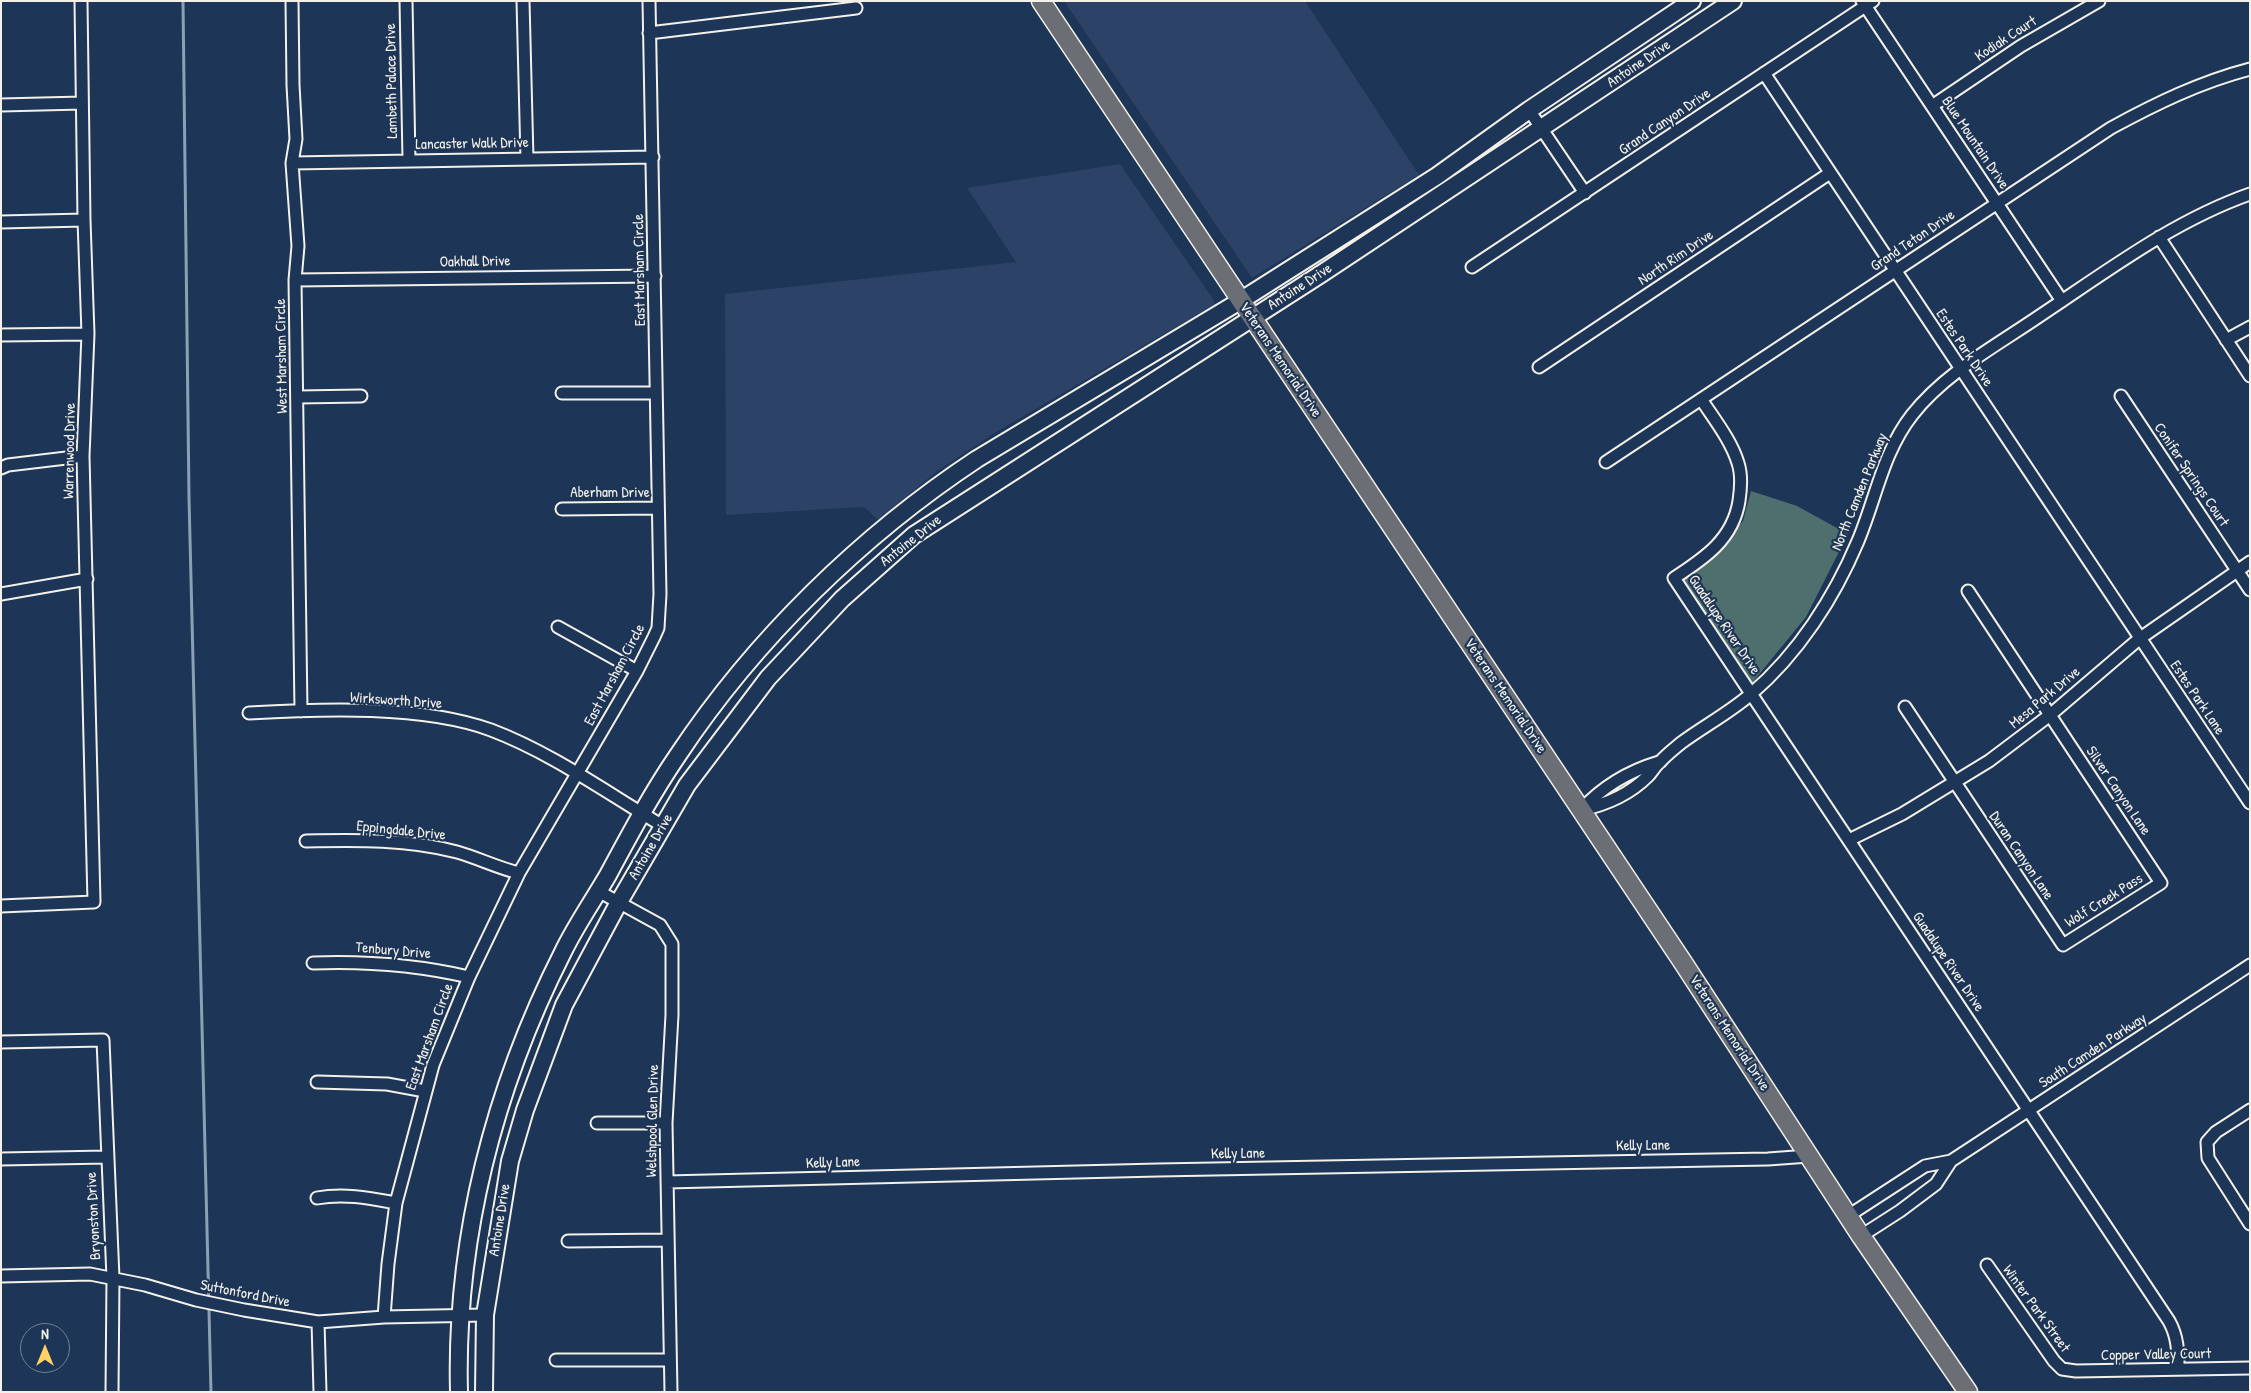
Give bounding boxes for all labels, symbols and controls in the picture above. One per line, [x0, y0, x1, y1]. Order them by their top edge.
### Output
street label: Kodiak Court [1972, 12, 2040, 66]
street label: Lambeth Palace Drive [382, 23, 402, 139]
street label: Antoine Drive [1604, 36, 1674, 92]
street label: Grand Canyon Drive [1616, 85, 1714, 159]
street label: Blue Mountain Drive [1937, 93, 2013, 193]
street label: Lancaster Walk Drive [415, 134, 529, 154]
street label: Grand Teton Drive [1868, 206, 1958, 276]
street label: East Marsham Circle [630, 214, 650, 326]
street label: North Rim Drive [1635, 226, 1717, 290]
street label: Oakhall Drive [439, 252, 511, 272]
street label: Antoine Drive [1264, 260, 1336, 314]
street label: West Marsham Circle [272, 298, 292, 414]
street label: Veterans Memorial Drive [1235, 299, 1325, 421]
street label: Estes Park Drive [1932, 306, 1996, 390]
street label: Warrenwood Drive [60, 403, 80, 499]
street label: Conifer Springs Court [2150, 420, 2232, 530]
street label: North Camden Parkway [1828, 431, 1892, 553]
street label: Aberham Drive [570, 484, 650, 502]
street label: Antoine Drive [877, 511, 945, 571]
street label: Guadalupe River Drive [1684, 572, 1764, 678]
street label: East Marsham Circle [581, 621, 649, 729]
street label: Veterans Memorial Drive [1460, 635, 1550, 757]
street label: Estes Park Lane [2166, 658, 2228, 738]
street label: Mesa Park Drive [2006, 663, 2084, 733]
street label: Wirksworth Drive [349, 689, 443, 713]
street label: Silver Canyon Lane [2082, 743, 2154, 839]
street label: Duran Canyon Lane [1985, 808, 2057, 904]
street label: Antoine Drive [625, 811, 677, 883]
street label: Eppingdale Drive [355, 817, 447, 845]
street label: Wolf Creek Pass [2062, 870, 2146, 932]
street label: Guadalupe River Drive [1908, 909, 1988, 1015]
street label: Tenbury Drive [354, 939, 432, 963]
street label: Veterans Memorial Drive [1685, 971, 1773, 1095]
street label: East Marsham Circle [402, 981, 458, 1093]
street label: South Camden Parkway [2036, 1010, 2150, 1092]
street label: Welshpool Glen Drive [643, 1064, 663, 1178]
street label: Kelly Lane [1616, 1137, 1670, 1155]
street label: Kelly Lane [1211, 1145, 1265, 1163]
street label: Kelly Lane [806, 1153, 860, 1173]
street label: Bryonston Drive [83, 1172, 105, 1260]
street label: Antoine Drive [485, 1182, 515, 1258]
street label: Winter Park Street [1998, 1262, 2074, 1356]
street label: Suttonford Drive [199, 1277, 291, 1311]
north arrow [20, 1323, 70, 1373]
text: N [41, 1324, 49, 1343]
street label: Copper Valley Court [2101, 1345, 2211, 1365]

